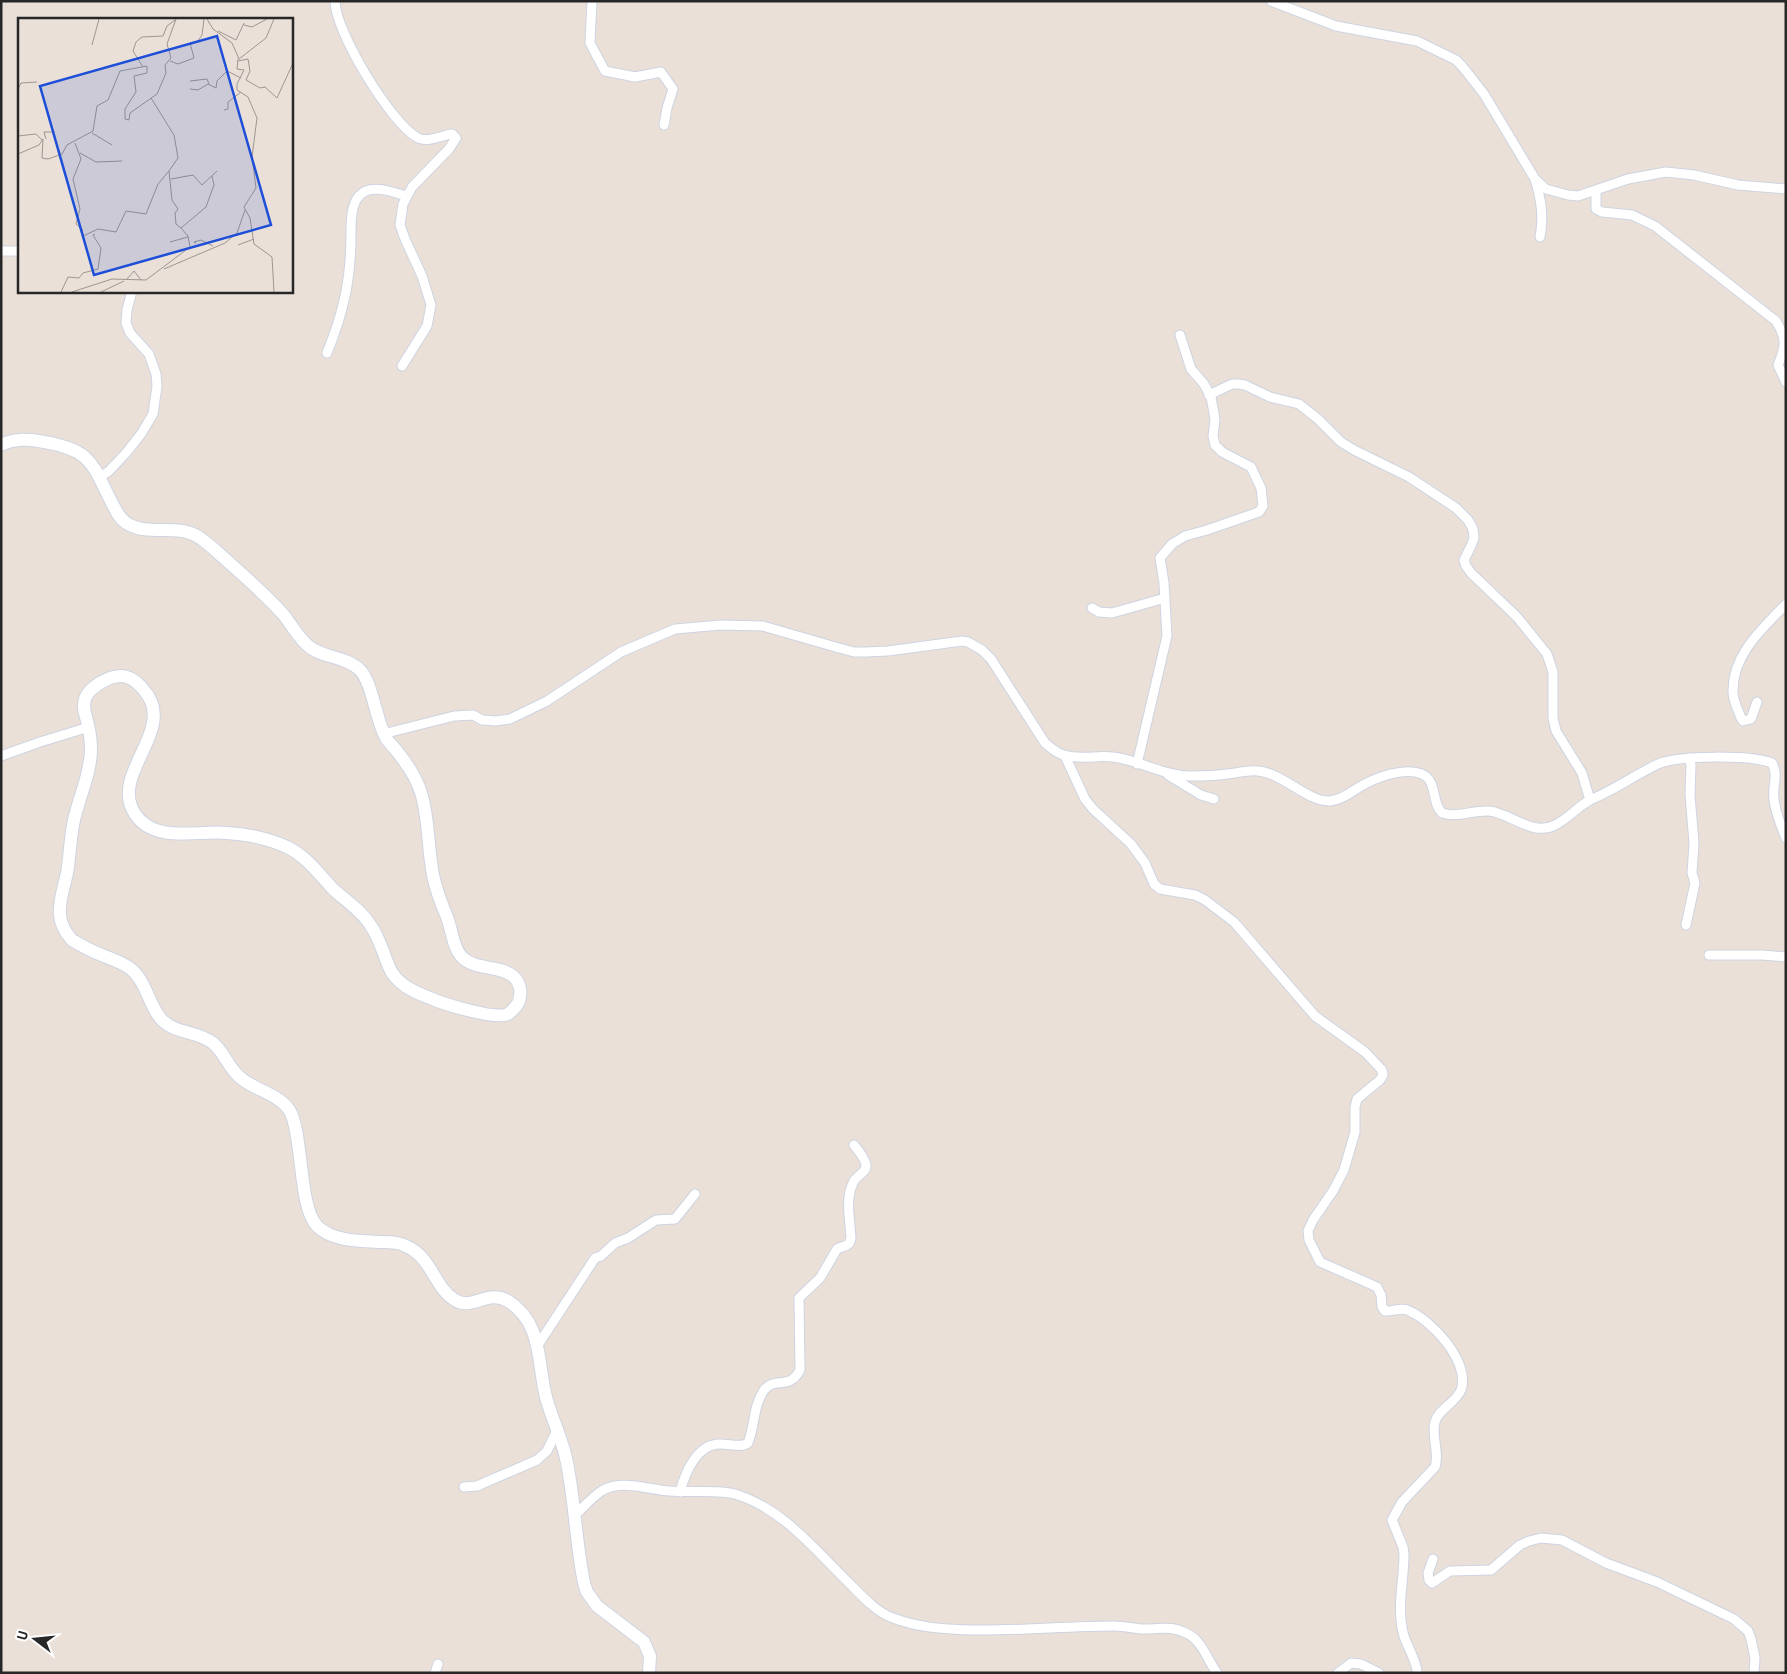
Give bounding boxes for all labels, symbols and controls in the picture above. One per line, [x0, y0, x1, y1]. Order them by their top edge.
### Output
inset map [18, 18, 292, 292]
north arrow [10, 1614, 60, 1664]
text: U [13, 1629, 31, 1642]

